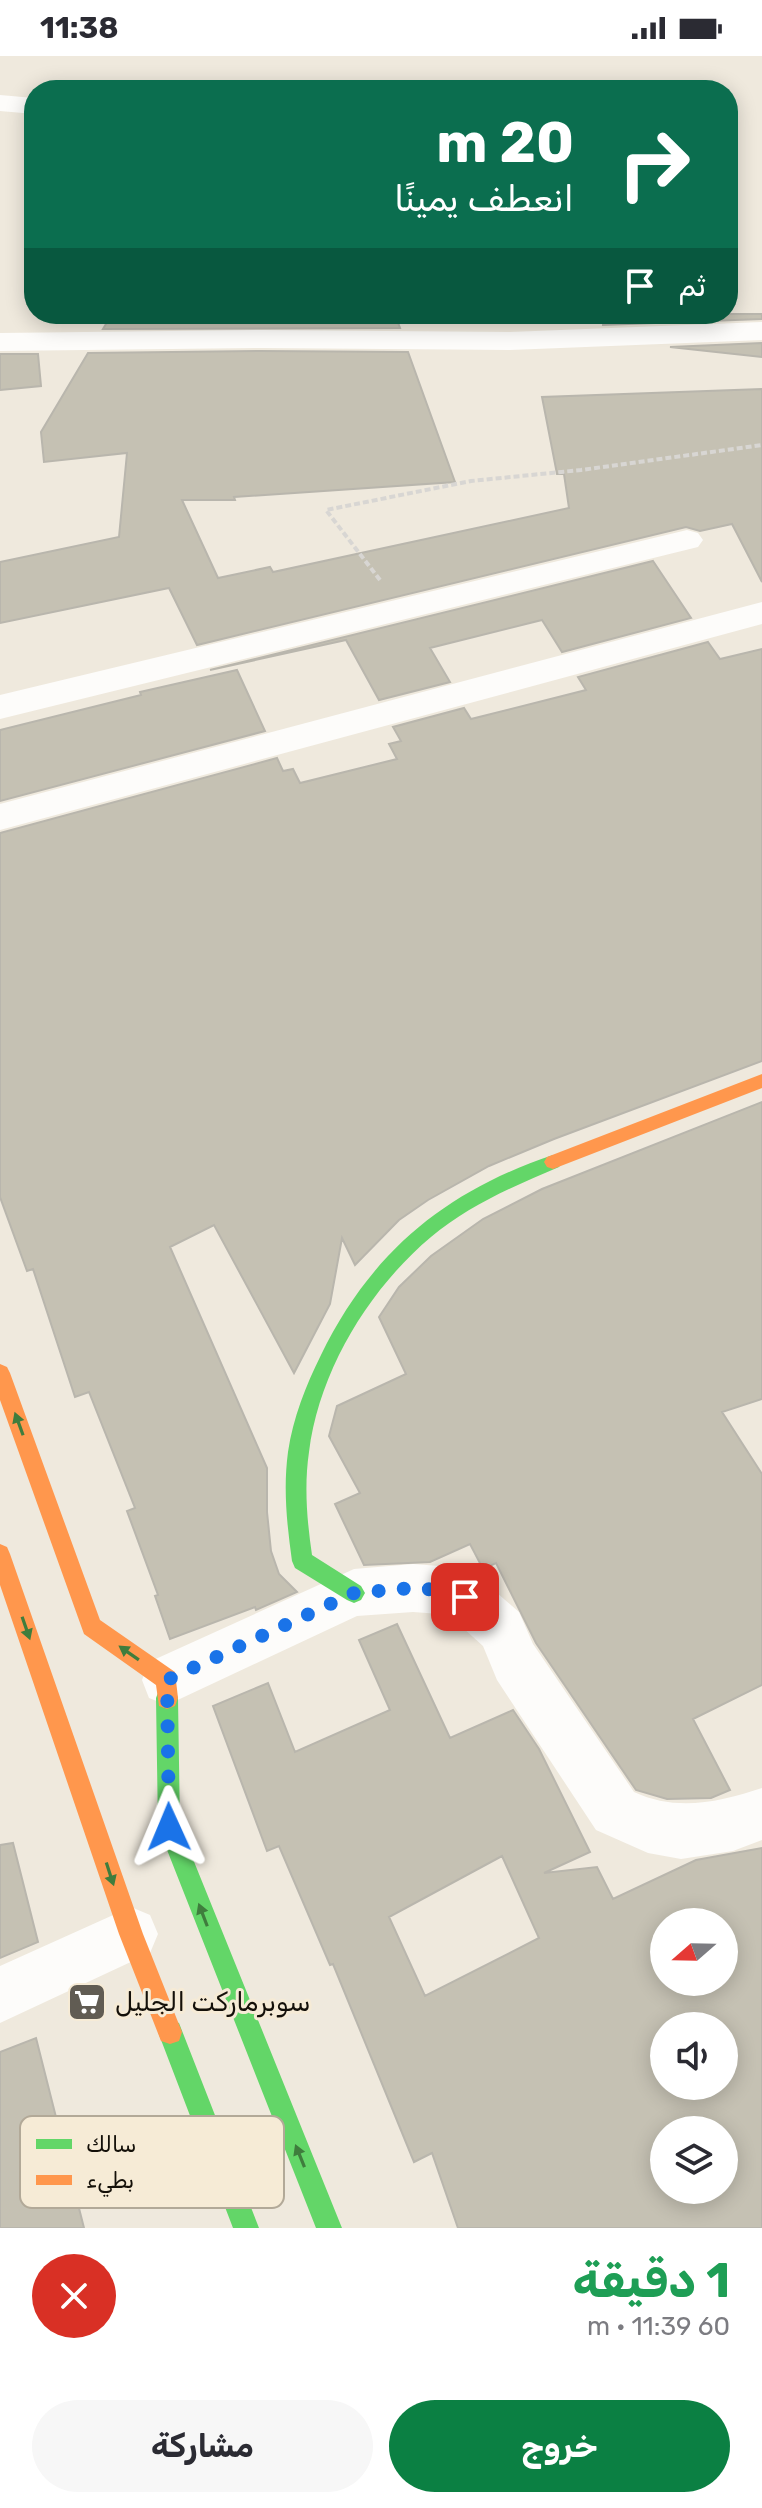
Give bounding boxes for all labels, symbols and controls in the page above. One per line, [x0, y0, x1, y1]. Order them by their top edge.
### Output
text: 11:38 [40, 10, 119, 46]
text: 20 m [436, 110, 574, 176]
icon: right [602, 112, 706, 216]
text: انعطف يمينًا [394, 177, 574, 220]
icon: arrive [618, 264, 662, 308]
text: ثم [678, 268, 706, 304]
one-way arrow [12, 1412, 25, 1436]
pin [431, 1563, 499, 1631]
icon: arrive [443, 1575, 487, 1619]
one-way arrow [20, 1616, 32, 1640]
one-way arrow [118, 1646, 139, 1661]
position arrow [127, 1785, 211, 1869]
one-way arrow [105, 1862, 117, 1886]
one-way arrow [196, 1903, 209, 1927]
north arrow [650, 1908, 738, 1996]
map controls [650, 1908, 738, 2204]
supermarket icon: سوبرماركت الجليل [66, 1981, 108, 2023]
place label: سوبرماركت الجليل [115, 1987, 310, 2018]
button: sound [650, 2012, 738, 2100]
legend [20, 2116, 284, 2208]
button: layers [650, 2116, 738, 2204]
text: سالك [86, 2131, 137, 2158]
one-way arrow [293, 2144, 306, 2168]
text: بطيء [86, 2167, 134, 2197]
text: 1 دقيقة [573, 2252, 730, 2309]
button: close [32, 2254, 116, 2338]
text: 60 m · 11:39 [587, 2311, 730, 2342]
button: مشاركة [32, 2400, 373, 2492]
button: خروج [389, 2400, 730, 2492]

